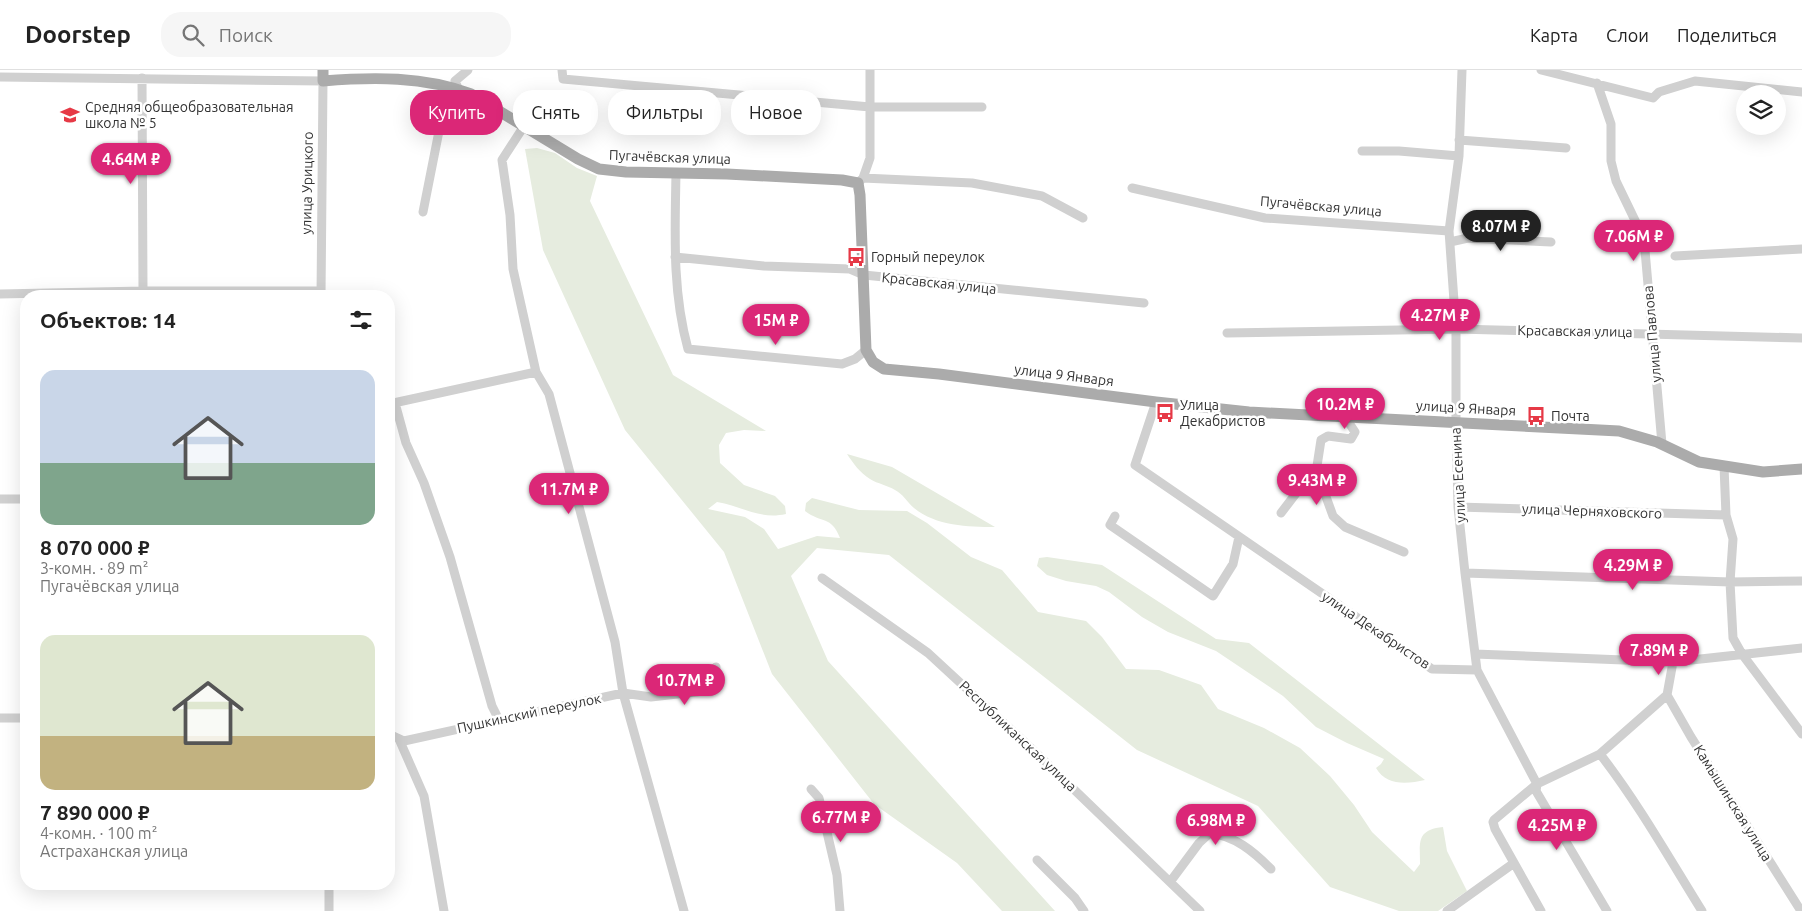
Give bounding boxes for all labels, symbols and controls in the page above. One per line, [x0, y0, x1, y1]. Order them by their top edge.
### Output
search box [161, 12, 511, 57]
text: Doorstep [25, 21, 131, 48]
icon: search [179, 21, 207, 49]
text: Поиск [219, 24, 273, 46]
text: Карта [1530, 25, 1578, 45]
text: Слои [1606, 25, 1649, 45]
text: Поделиться [1677, 25, 1777, 45]
map controls [1736, 85, 1786, 135]
button: layers [1736, 85, 1786, 135]
chip: Купить [410, 90, 503, 135]
chip: Снять [513, 90, 598, 135]
chip: Фильтры [608, 90, 721, 135]
chip: Новое [731, 90, 821, 135]
place label: Средняя общеобразовательная школа № 5 [85, 99, 294, 131]
school or university icon: Средняя общеобразовательная школа № 5 [59, 104, 81, 126]
street label: улица Урицкого [298, 131, 316, 235]
pin: 4.64M ₽ [85, 142, 177, 185]
street label: Пугачёвская улица [609, 147, 731, 167]
text: 4.64M ₽ [102, 150, 160, 168]
street label: Пугачёвская улица [1260, 193, 1382, 219]
pin: 8.07M ₽ [1455, 210, 1547, 252]
text: 8.07M ₽ [1472, 217, 1530, 235]
pin: 7.06M ₽ [1588, 220, 1680, 262]
text: 7.06M ₽ [1605, 227, 1663, 245]
bus stop icon: Горный переулок [845, 246, 867, 268]
place label: Горный переулок [871, 249, 985, 265]
street label: Красавская улица [881, 269, 997, 297]
street label: улица Павлова [1640, 285, 1664, 383]
pin: 4.27M ₽ [1394, 298, 1486, 341]
pin: 15M ₽ [741, 304, 811, 346]
icon: filters [347, 306, 375, 334]
text: 4.27M ₽ [1411, 306, 1469, 324]
text: Объектов: 14 [40, 308, 176, 332]
text: 15M ₽ [753, 311, 799, 329]
street label: Красавская улица [1517, 322, 1633, 340]
street label: улица 9 Января [1013, 361, 1115, 389]
pin: 10.2M ₽ [1299, 388, 1391, 430]
text: 10.2M ₽ [1316, 395, 1374, 413]
place label: Улица Декабристов [1180, 397, 1265, 429]
street label: улица 9 Января [1416, 397, 1516, 419]
bus stop icon: Улица Декабристов [1154, 402, 1176, 424]
icon: home [163, 403, 253, 493]
bus stop icon: Почта [1525, 405, 1547, 427]
place label: Почта [1551, 408, 1590, 424]
street label: улица Есенина [1448, 427, 1468, 523]
pin: 9.43M ₽ [1271, 464, 1363, 506]
text: 9.43M ₽ [1288, 471, 1346, 489]
pin: 11.7M ₽ [523, 472, 615, 515]
text: 11.7M ₽ [540, 480, 598, 498]
street label: улица Черняховского [1522, 501, 1662, 521]
text: 8 070 000 ₽ [40, 535, 150, 559]
pin: 4.29M ₽ [1587, 548, 1679, 591]
text: 4.29M ₽ [1604, 556, 1662, 574]
text: 3-комн. · 89 m² [40, 559, 148, 577]
text: Пугачёвская улица [40, 577, 179, 595]
street label: улица Декабристов [1319, 588, 1433, 672]
pin: 7.89M ₽ [1613, 634, 1705, 676]
text: 7.89M ₽ [1630, 641, 1688, 659]
pin: 10.7M ₽ [639, 664, 731, 706]
icon: home [163, 668, 253, 758]
text: 10.7M ₽ [656, 671, 714, 689]
street label: Республиканская улица [956, 678, 1080, 794]
street label: Пушкинский переулок [456, 690, 602, 736]
street label: Камышинская улица [1691, 742, 1775, 864]
text: 7 890 000 ₽ [40, 800, 150, 824]
pin: 6.77M ₽ [795, 800, 887, 843]
pin: 6.98M ₽ [1170, 804, 1262, 846]
text: 6.77M ₽ [812, 808, 870, 826]
pin: 4.25M ₽ [1511, 808, 1603, 851]
text: 6.98M ₽ [1187, 811, 1245, 829]
text: 4.25M ₽ [1528, 816, 1586, 834]
text: 4-комн. · 100 m² [40, 824, 157, 842]
text: Астраханская улица [40, 842, 188, 860]

